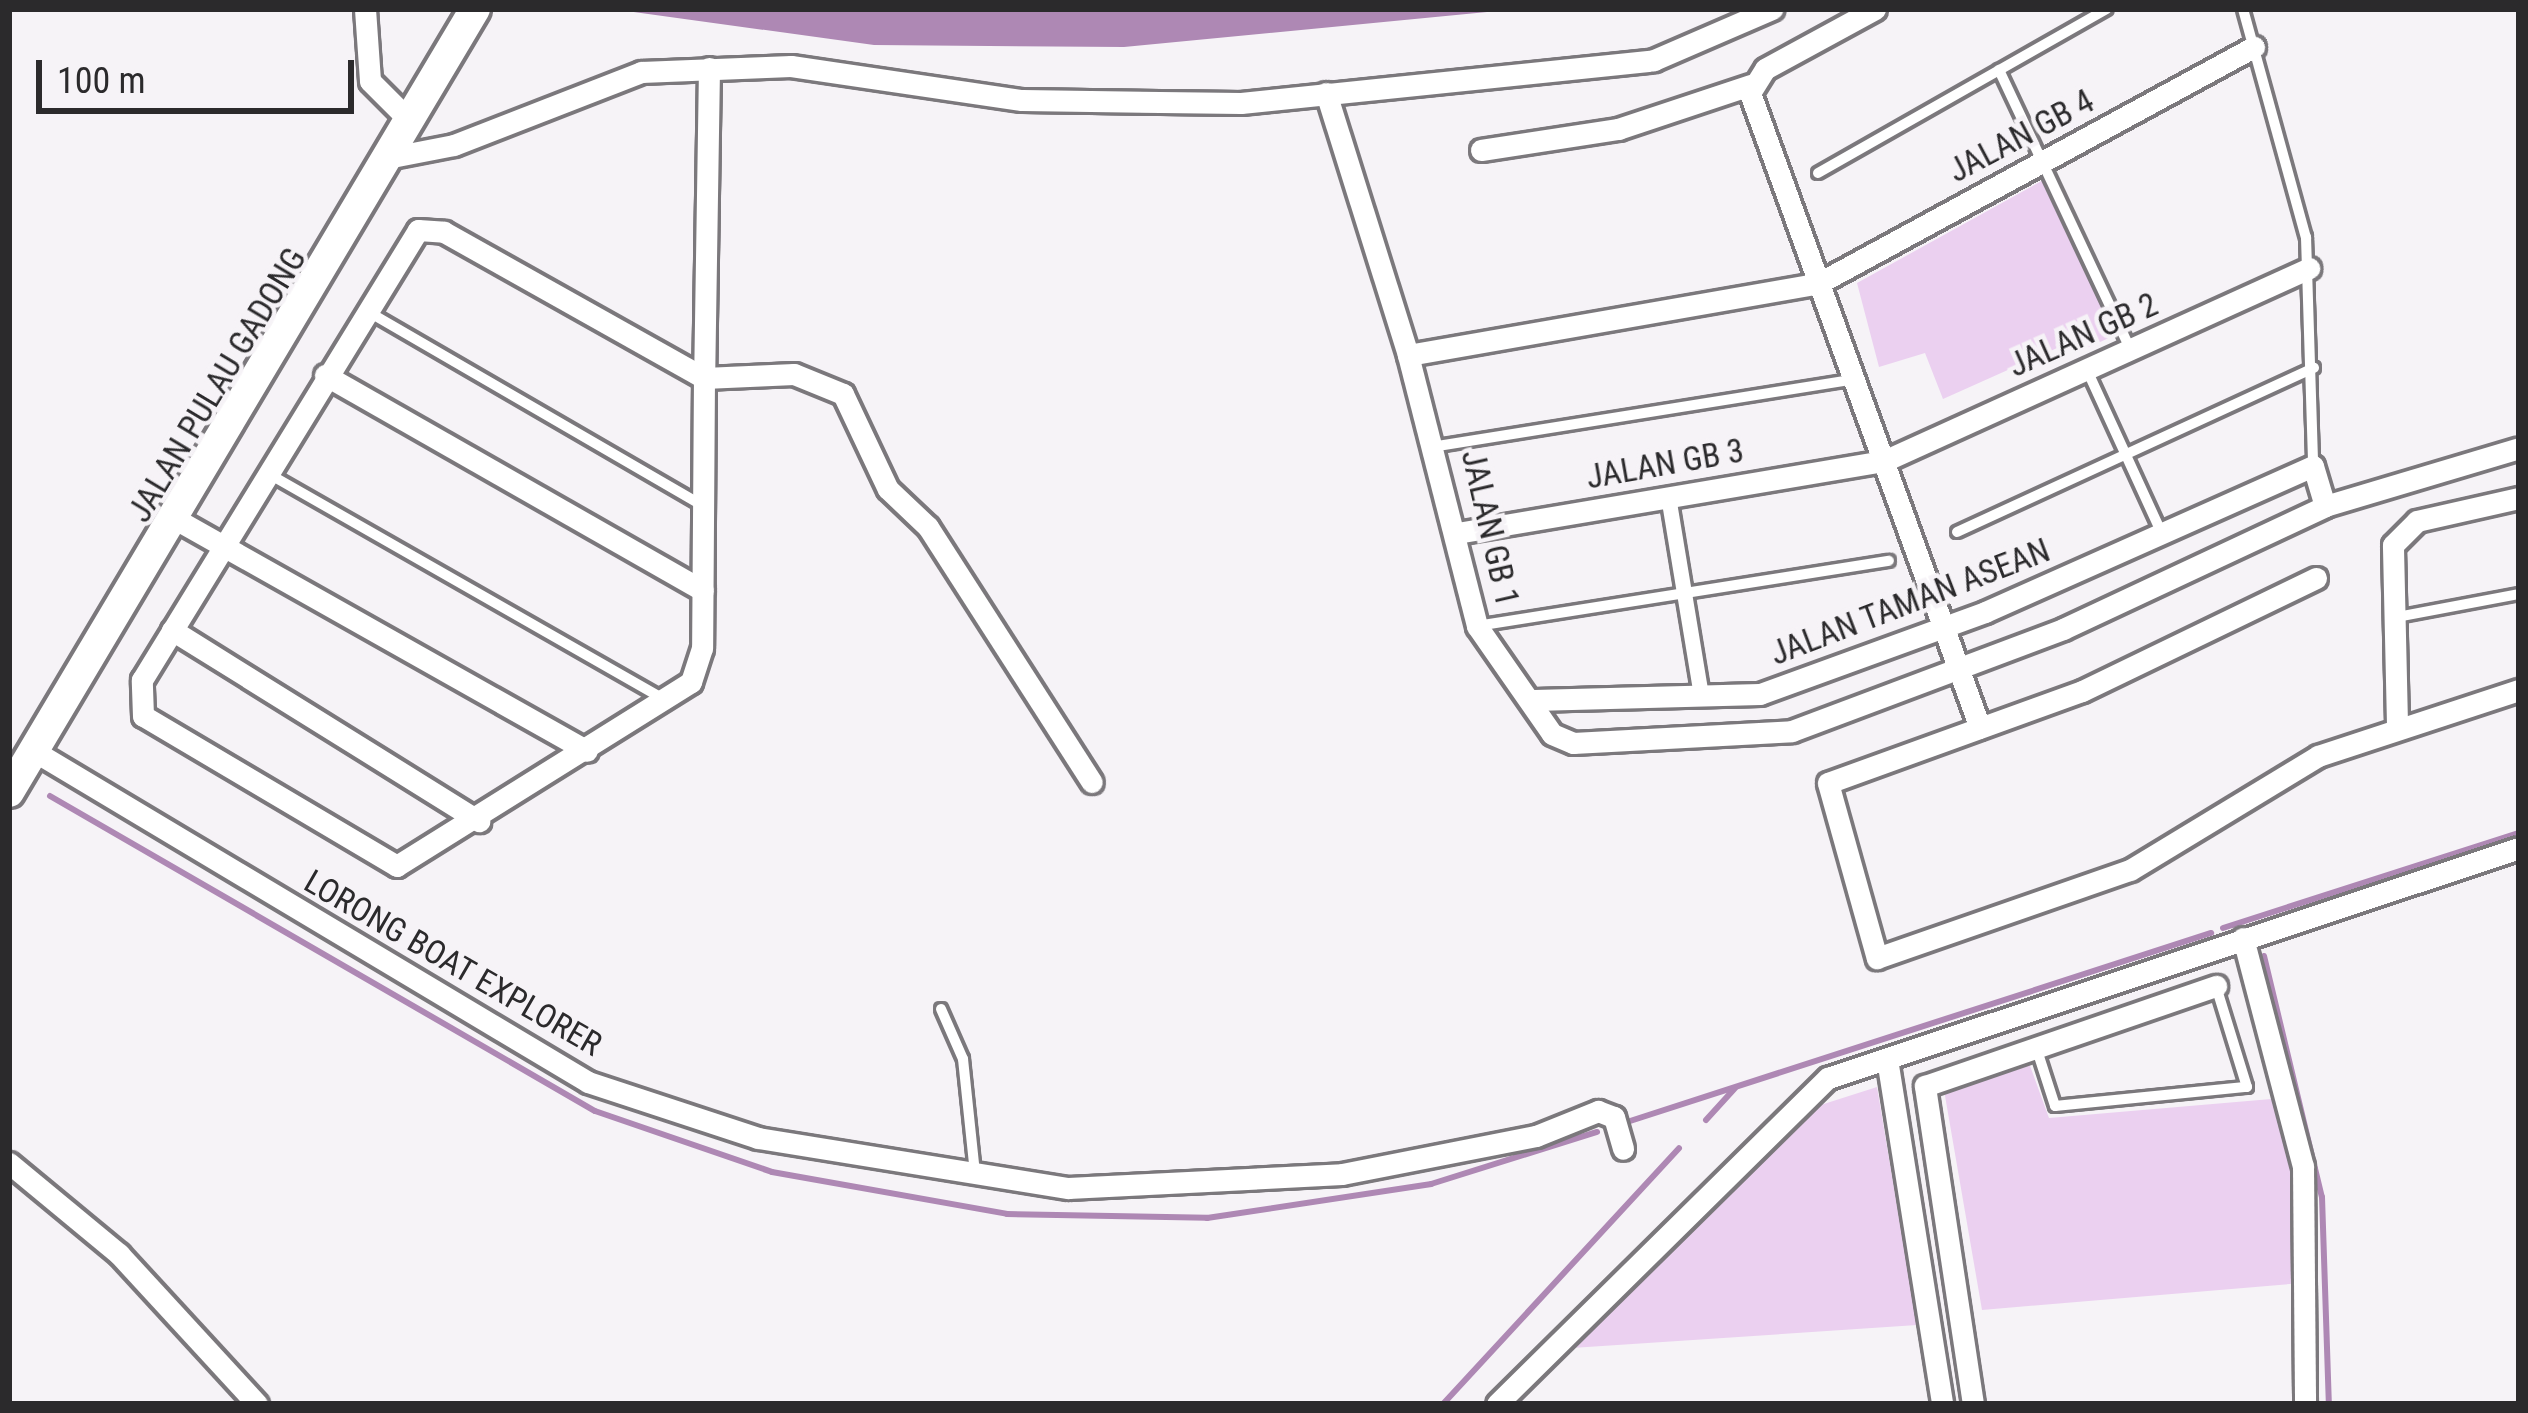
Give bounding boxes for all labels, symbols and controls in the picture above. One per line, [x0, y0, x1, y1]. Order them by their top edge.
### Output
scale bar [42, 36, 360, 110]
text: 100 m [57, 60, 146, 102]
street label: JALAN GB 4 [1941, 81, 2101, 191]
street label: JALAN PULAU GADONG [120, 241, 314, 529]
street label: JALAN GB 2 [2002, 285, 2164, 385]
street label: JALAN GB 3 [1583, 431, 1747, 497]
street label: JALAN GB 1 [1453, 446, 1527, 610]
street label: JALAN TAMAN ASEAN [1764, 530, 2056, 674]
street label: LORONG BOAT EXPLORER [297, 862, 609, 1064]

